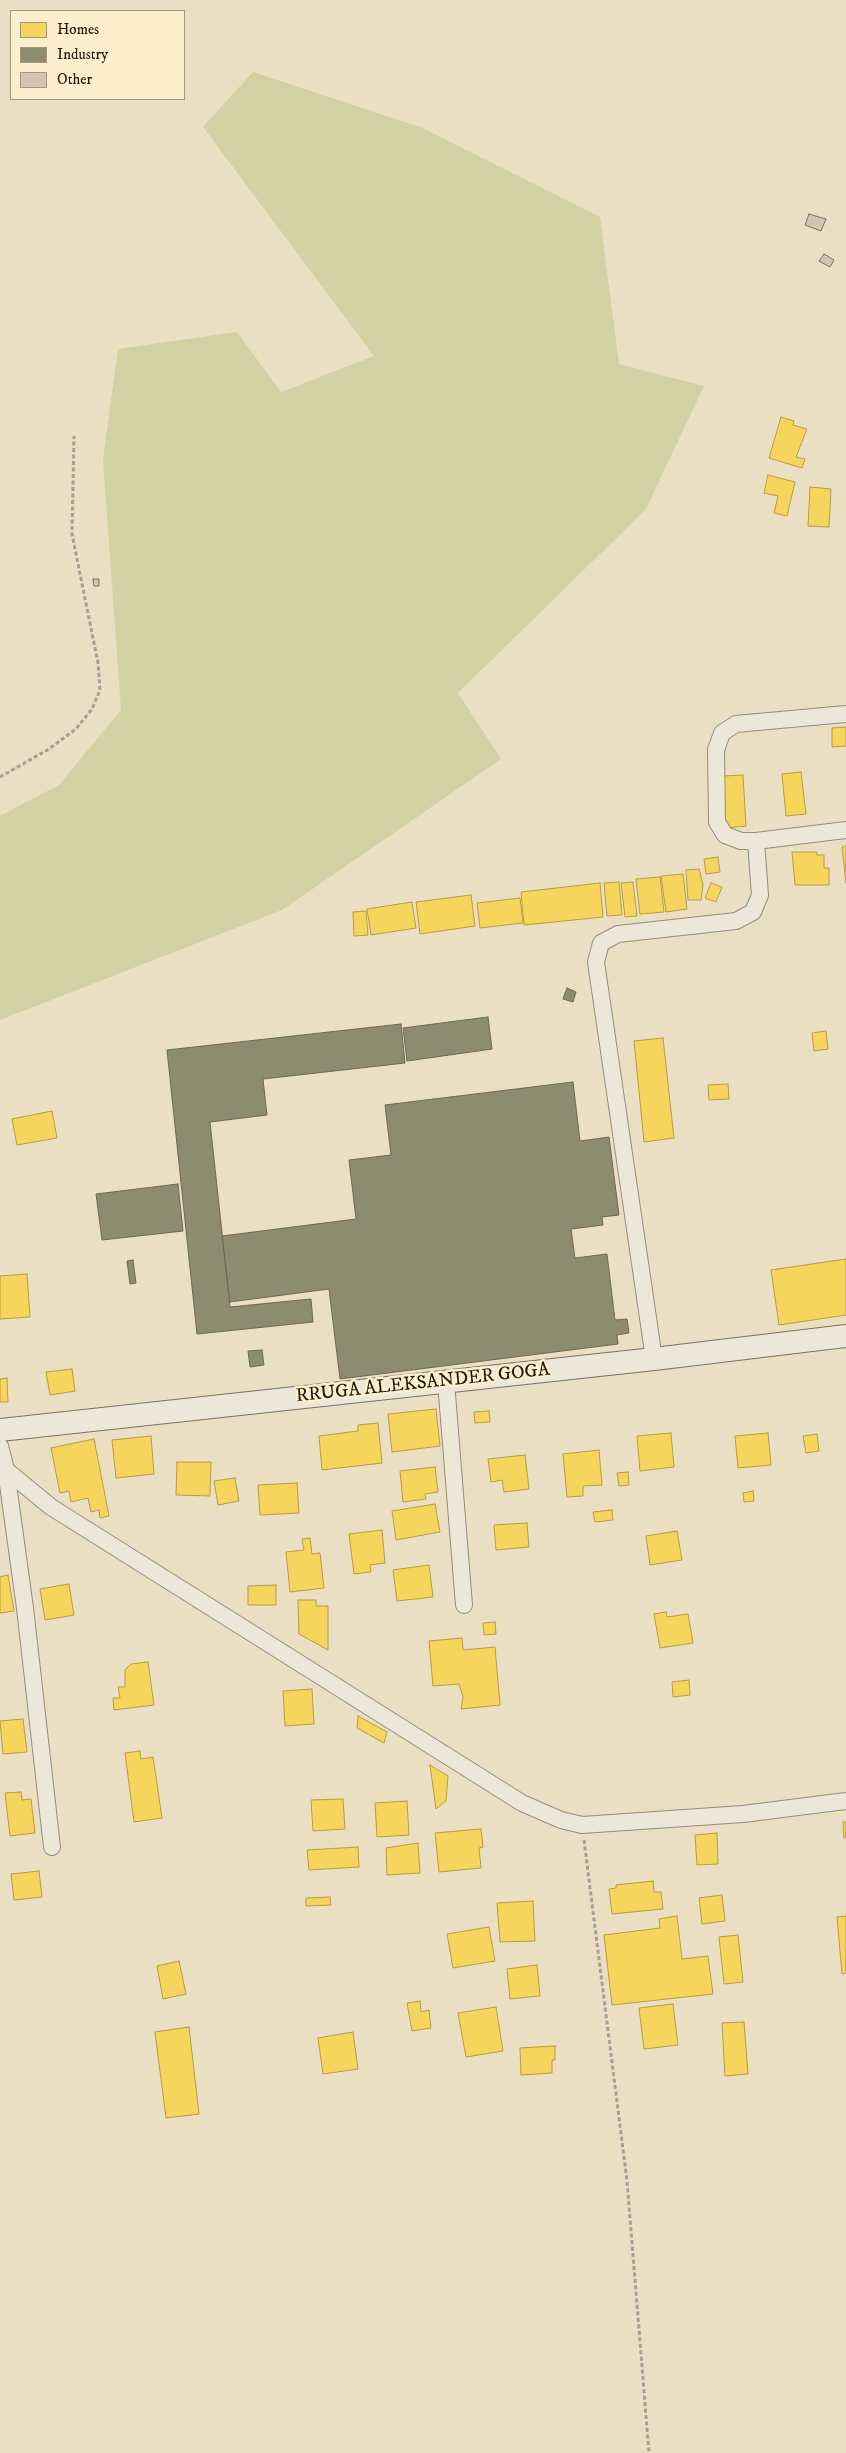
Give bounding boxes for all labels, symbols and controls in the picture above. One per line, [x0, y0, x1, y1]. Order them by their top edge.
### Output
legend [10, 10, 185, 100]
text: Homes [57, 20, 99, 39]
text: Industry [57, 45, 108, 64]
text: Other [57, 70, 92, 89]
street label: RRUGA ALEKSANDER GOGA [295, 1359, 551, 1409]

